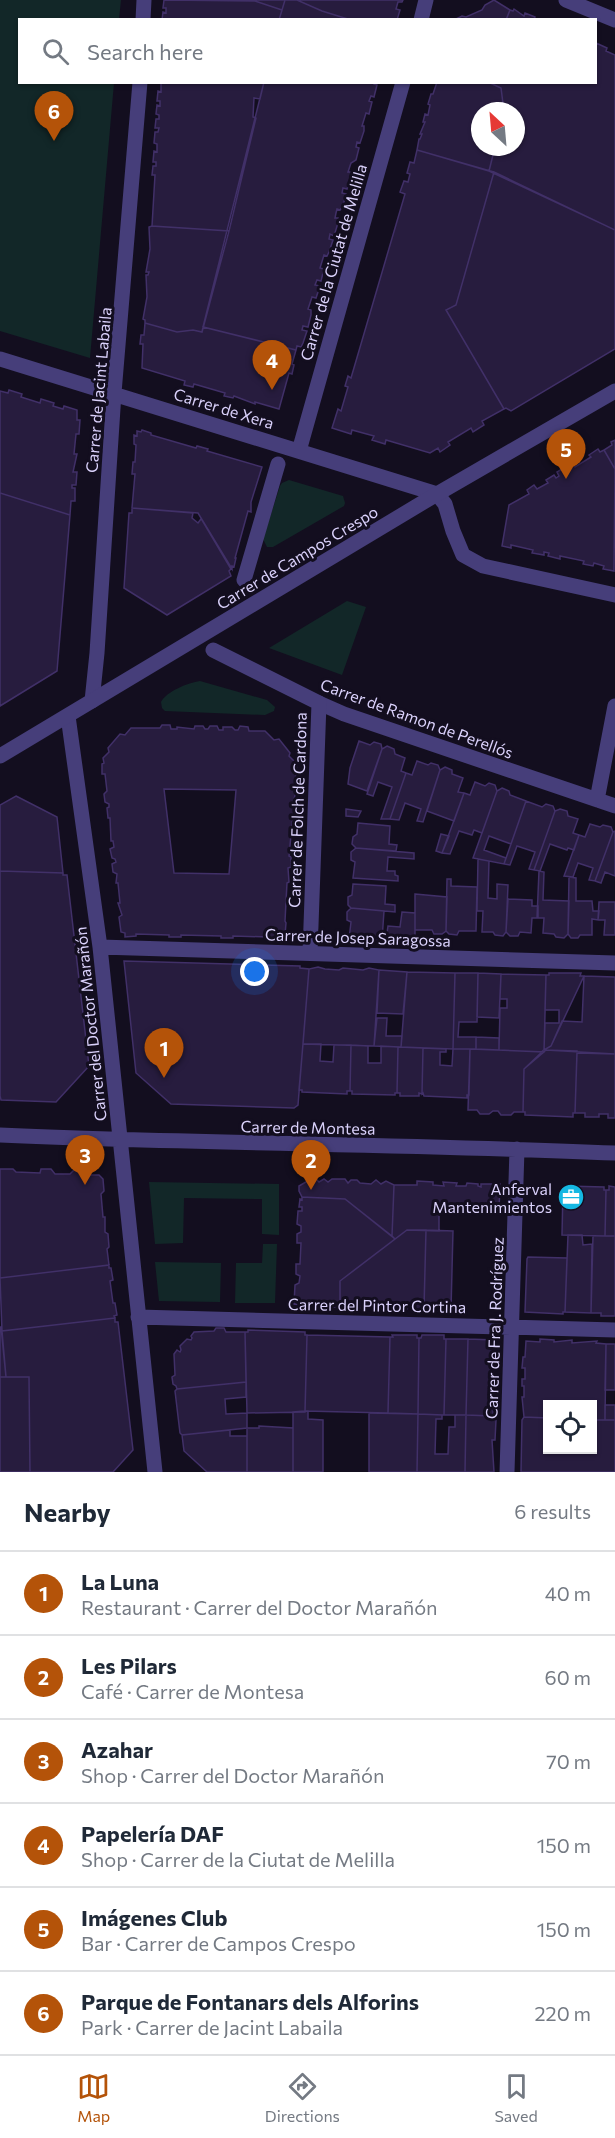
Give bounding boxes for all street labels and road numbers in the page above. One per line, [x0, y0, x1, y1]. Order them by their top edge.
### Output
street label: Carrer de la Ciutat de Melilla [296, 161, 370, 363]
street label: Carrer de Jacint Labaila [81, 306, 115, 474]
street label: Carrer de Xera [172, 384, 276, 432]
street label: Carrer de Campos Crespo [213, 501, 381, 613]
street label: Carrer de Ramon de Perellós [318, 674, 516, 762]
street label: Carrer de Folch de Cardona [284, 712, 310, 908]
street label: Carrer de Josep Saragossa [265, 924, 451, 950]
street label: Carrer del Doctor Marañón [70, 926, 110, 1122]
street label: Carrer de Montesa [240, 1116, 376, 1138]
street label: Carrer de Fra J. Rodríguez [481, 1237, 507, 1419]
street label: Carrer del Pintor Cortina [288, 1294, 466, 1316]

